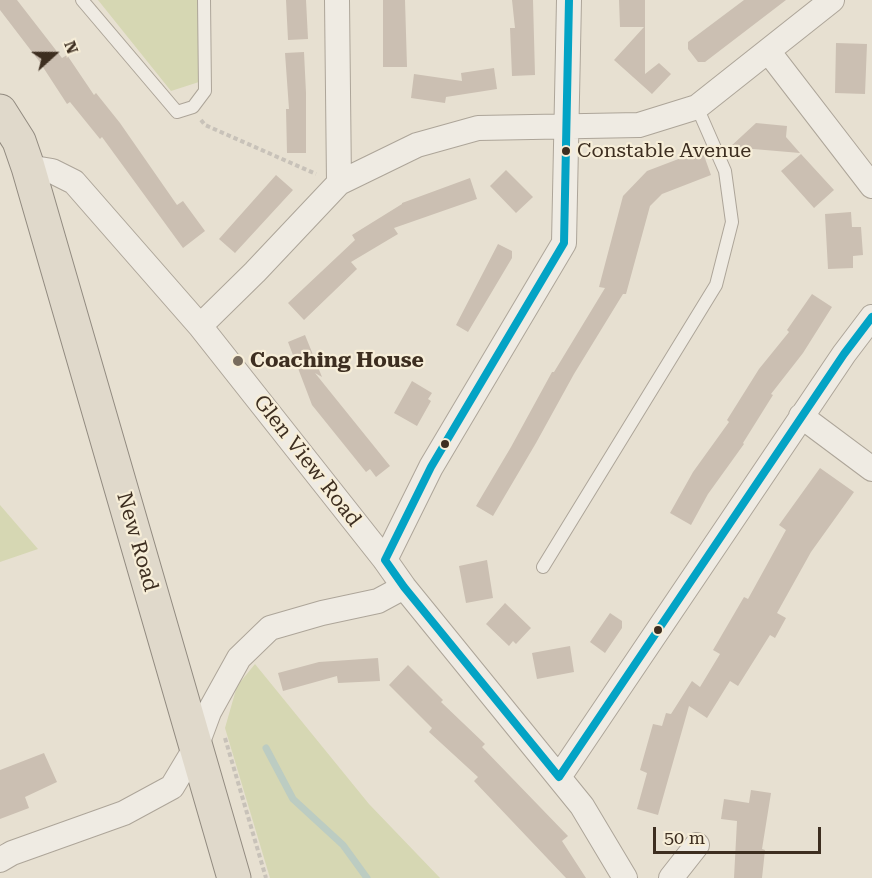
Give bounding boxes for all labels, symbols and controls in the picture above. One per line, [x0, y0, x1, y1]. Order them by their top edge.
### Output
north arrow [24, 24, 84, 84]
text: N [60, 38, 82, 57]
place label: Constable Avenue [577, 139, 751, 163]
marker: Constable Avenue [560, 145, 572, 157]
place label: Coaching House [250, 348, 424, 374]
marker: Coaching House [231, 354, 245, 368]
street label: Glen View Road [248, 390, 366, 532]
unlabelled marker [439, 438, 451, 450]
street label: New Road [111, 489, 163, 595]
unlabelled marker [652, 624, 664, 636]
scale bar [656, 815, 824, 853]
text: 50 m [664, 827, 705, 848]

